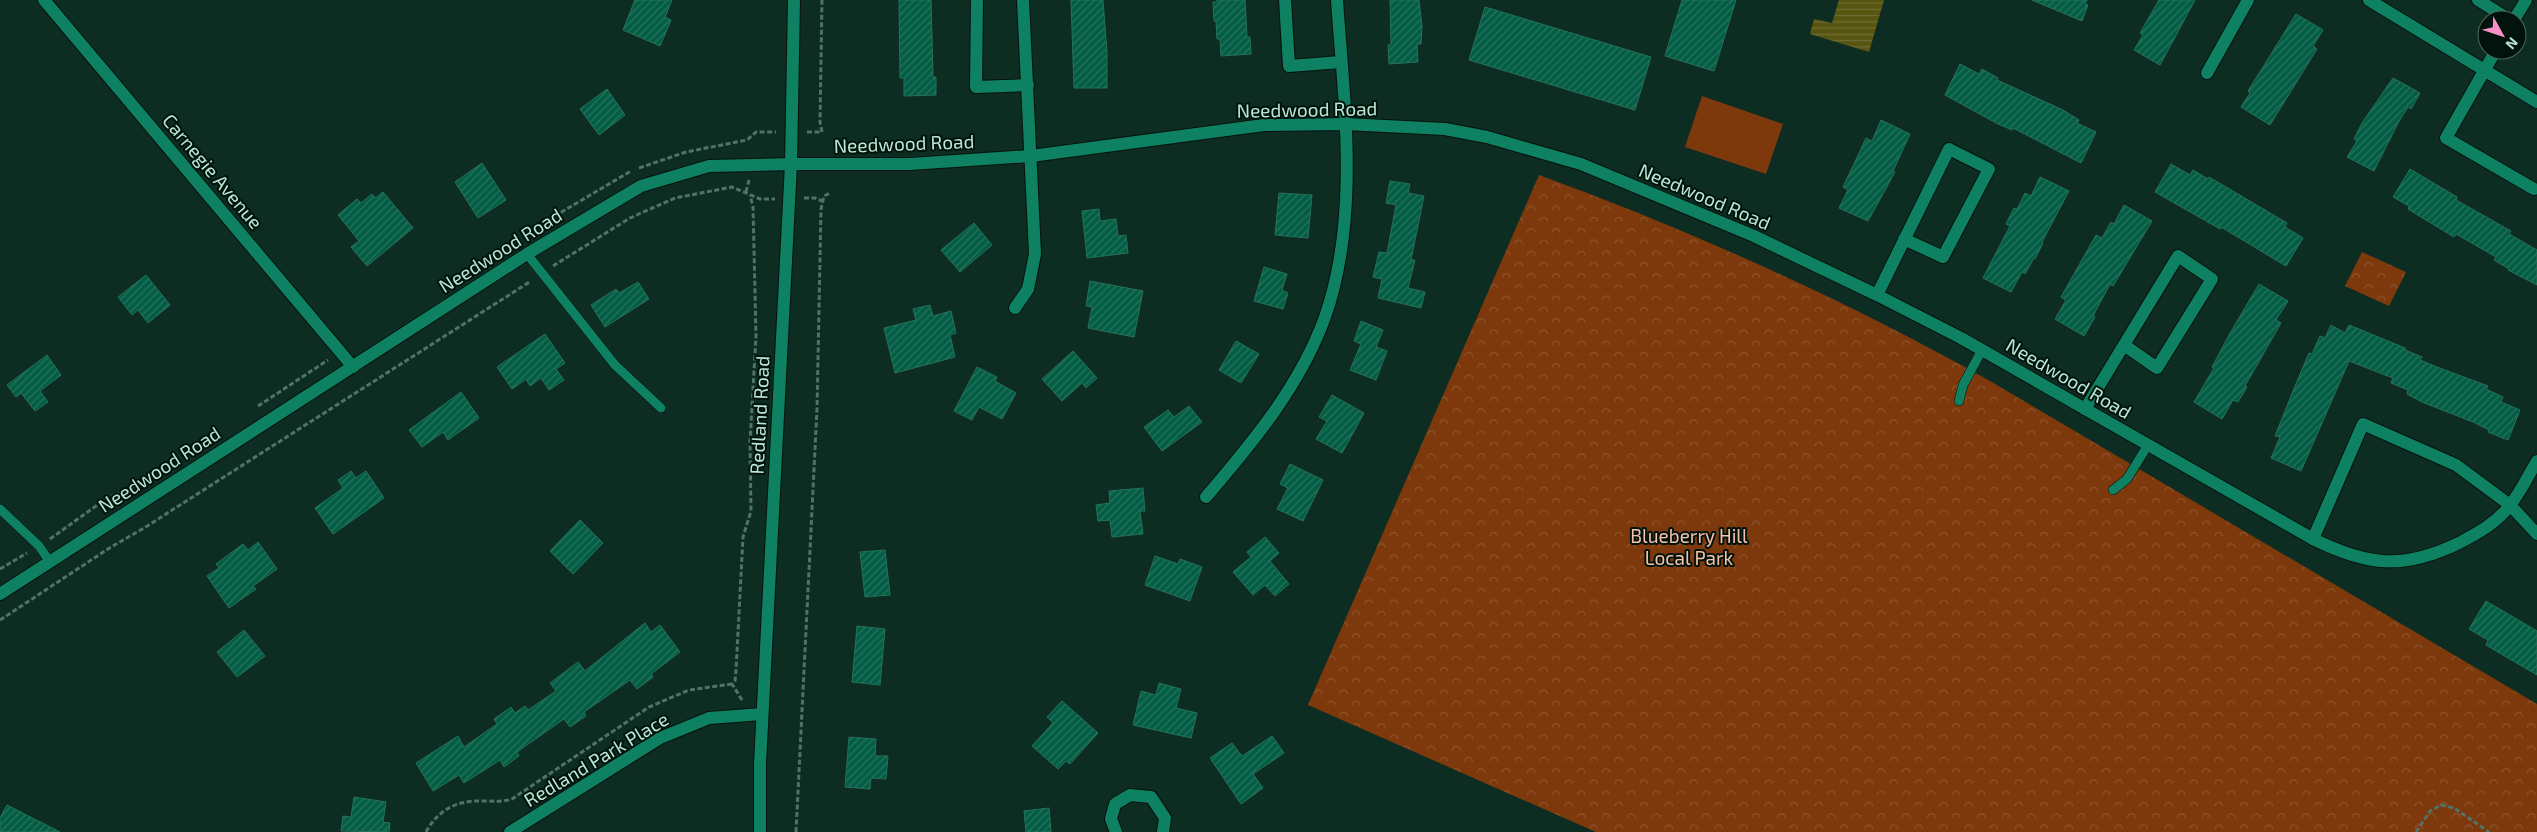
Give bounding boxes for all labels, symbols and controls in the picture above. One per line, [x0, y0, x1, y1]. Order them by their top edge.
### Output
north arrow [2477, 10, 2527, 60]
text: N [2503, 34, 2522, 53]
street label: Needwood Road [1236, 96, 1378, 122]
street label: Carnegie Avenue [158, 109, 268, 233]
street label: Needwood Road [833, 129, 975, 157]
street label: Needwood Road [1636, 158, 1774, 234]
street label: Needwood Road [434, 203, 566, 297]
street label: Needwood Road [2002, 333, 2136, 423]
street label: Redland Road [744, 355, 774, 475]
street label: Needwood Road [94, 421, 224, 517]
park label: Blueberry Hill Local Park [1630, 524, 1748, 569]
street label: Redland Park Place [520, 707, 672, 811]

